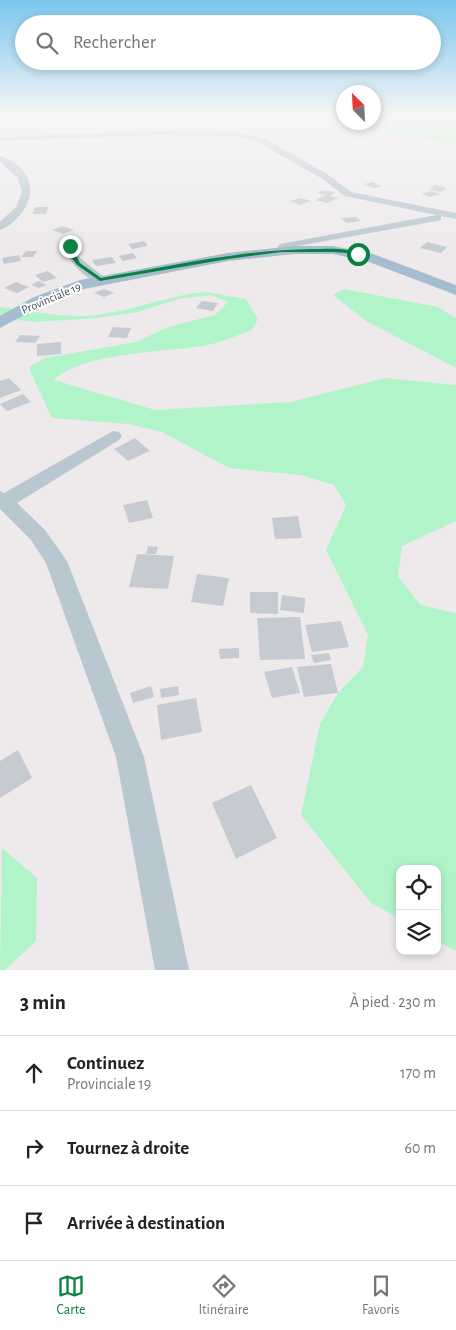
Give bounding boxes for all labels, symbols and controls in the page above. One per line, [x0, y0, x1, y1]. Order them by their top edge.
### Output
search box [15, 15, 441, 70]
icon: search [33, 29, 61, 57]
text: Rechercher [73, 33, 156, 52]
north arrow [336, 85, 381, 130]
route end [59, 235, 82, 258]
route start [347, 243, 370, 266]
street label: Provinciale 19 [20, 280, 83, 316]
map controls [396, 865, 441, 955]
button: locate [396, 865, 441, 910]
button: layers [396, 910, 441, 955]
text: 3 min [20, 992, 66, 1013]
text: À pied · 230 m [350, 994, 436, 1010]
text: Continuez [67, 1054, 144, 1073]
icon: ahead [20, 1059, 48, 1087]
text: 170 m [400, 1065, 436, 1081]
text: Provinciale 19 [67, 1076, 151, 1092]
icon: right [20, 1134, 48, 1162]
text: Tournez à droite [67, 1139, 189, 1158]
text: 60 m [405, 1140, 436, 1156]
icon: arrive [20, 1209, 48, 1237]
text: Arrivée à destination [67, 1214, 225, 1233]
tab: Carte [57, 1272, 85, 1319]
tab: Itinéraire [198, 1272, 249, 1319]
tab: Favoris [362, 1272, 399, 1319]

